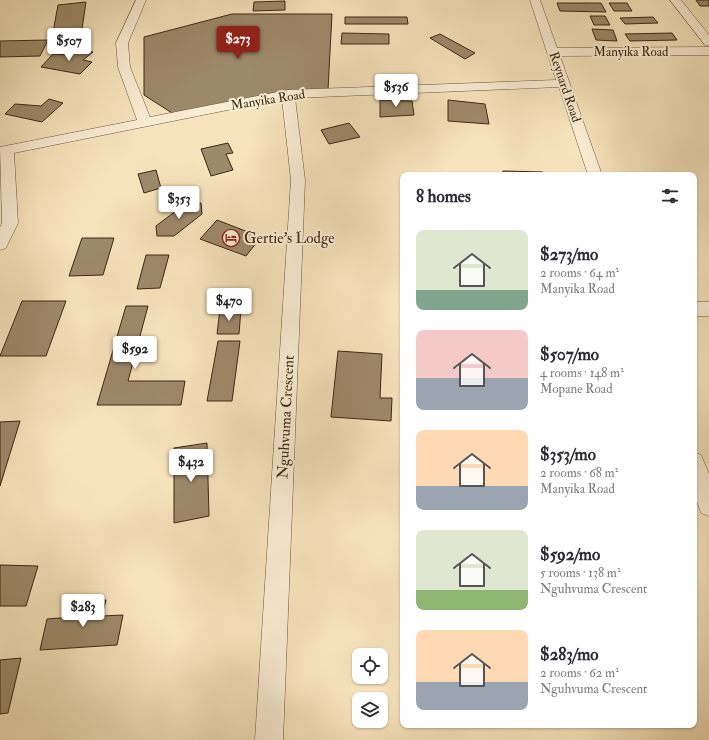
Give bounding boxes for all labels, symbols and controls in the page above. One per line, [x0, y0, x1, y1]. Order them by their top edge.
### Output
pin: $273 [214, 26, 262, 60]
pin: $507 [45, 28, 93, 62]
text: $273 [226, 31, 250, 47]
text: $507 [56, 33, 82, 49]
street label: Manyika Road [594, 44, 669, 61]
street label: Reynard Road [545, 50, 585, 125]
pin: $536 [372, 74, 420, 108]
text: $536 [384, 79, 408, 95]
street label: Manyika Road [230, 86, 307, 115]
icon: filters [659, 185, 681, 207]
pin: $353 [155, 186, 203, 220]
text: 8 homes [416, 186, 471, 207]
text: $353 [167, 191, 191, 207]
hotel icon: Gertie's Lodge [221, 228, 241, 248]
place label: Gertie's Lodge [244, 229, 335, 248]
text: $273/mo [540, 244, 598, 265]
icon: home [448, 246, 496, 294]
text: 2 rooms · 64 m² [540, 265, 619, 281]
text: Manyika Road [540, 281, 615, 297]
pin: $470 [205, 288, 253, 322]
text: $470 [216, 293, 242, 309]
pin: $592 [111, 336, 159, 370]
text: $592 [122, 341, 148, 357]
text: $507/mo [540, 344, 599, 365]
icon: home [448, 346, 496, 394]
street label: Nguhvuma Crescent [273, 355, 299, 479]
text: 4 rooms · 148 m² [540, 365, 624, 381]
text: Mopane Road [540, 381, 613, 397]
text: $353/mo [540, 444, 596, 465]
icon: home [448, 446, 496, 494]
pin: $432 [167, 449, 215, 483]
text: $432 [178, 454, 204, 470]
text: 2 rooms · 68 m² [540, 465, 618, 481]
text: Manyika Road [540, 481, 615, 497]
text: $592/mo [540, 544, 600, 565]
icon: home [448, 546, 496, 594]
text: 5 rooms · 138 m² [540, 565, 621, 581]
text: Nguhvuma Crescent [540, 581, 647, 597]
pin: $283 [59, 594, 107, 628]
text: $283 [70, 599, 96, 615]
text: $283/mo [540, 644, 598, 665]
icon: home [448, 646, 496, 694]
map controls [352, 648, 388, 728]
button: locate [352, 648, 388, 684]
text: 2 rooms · 62 m² [540, 665, 619, 681]
text: Nguhvuma Crescent [540, 681, 647, 697]
button: layers [352, 692, 388, 728]

